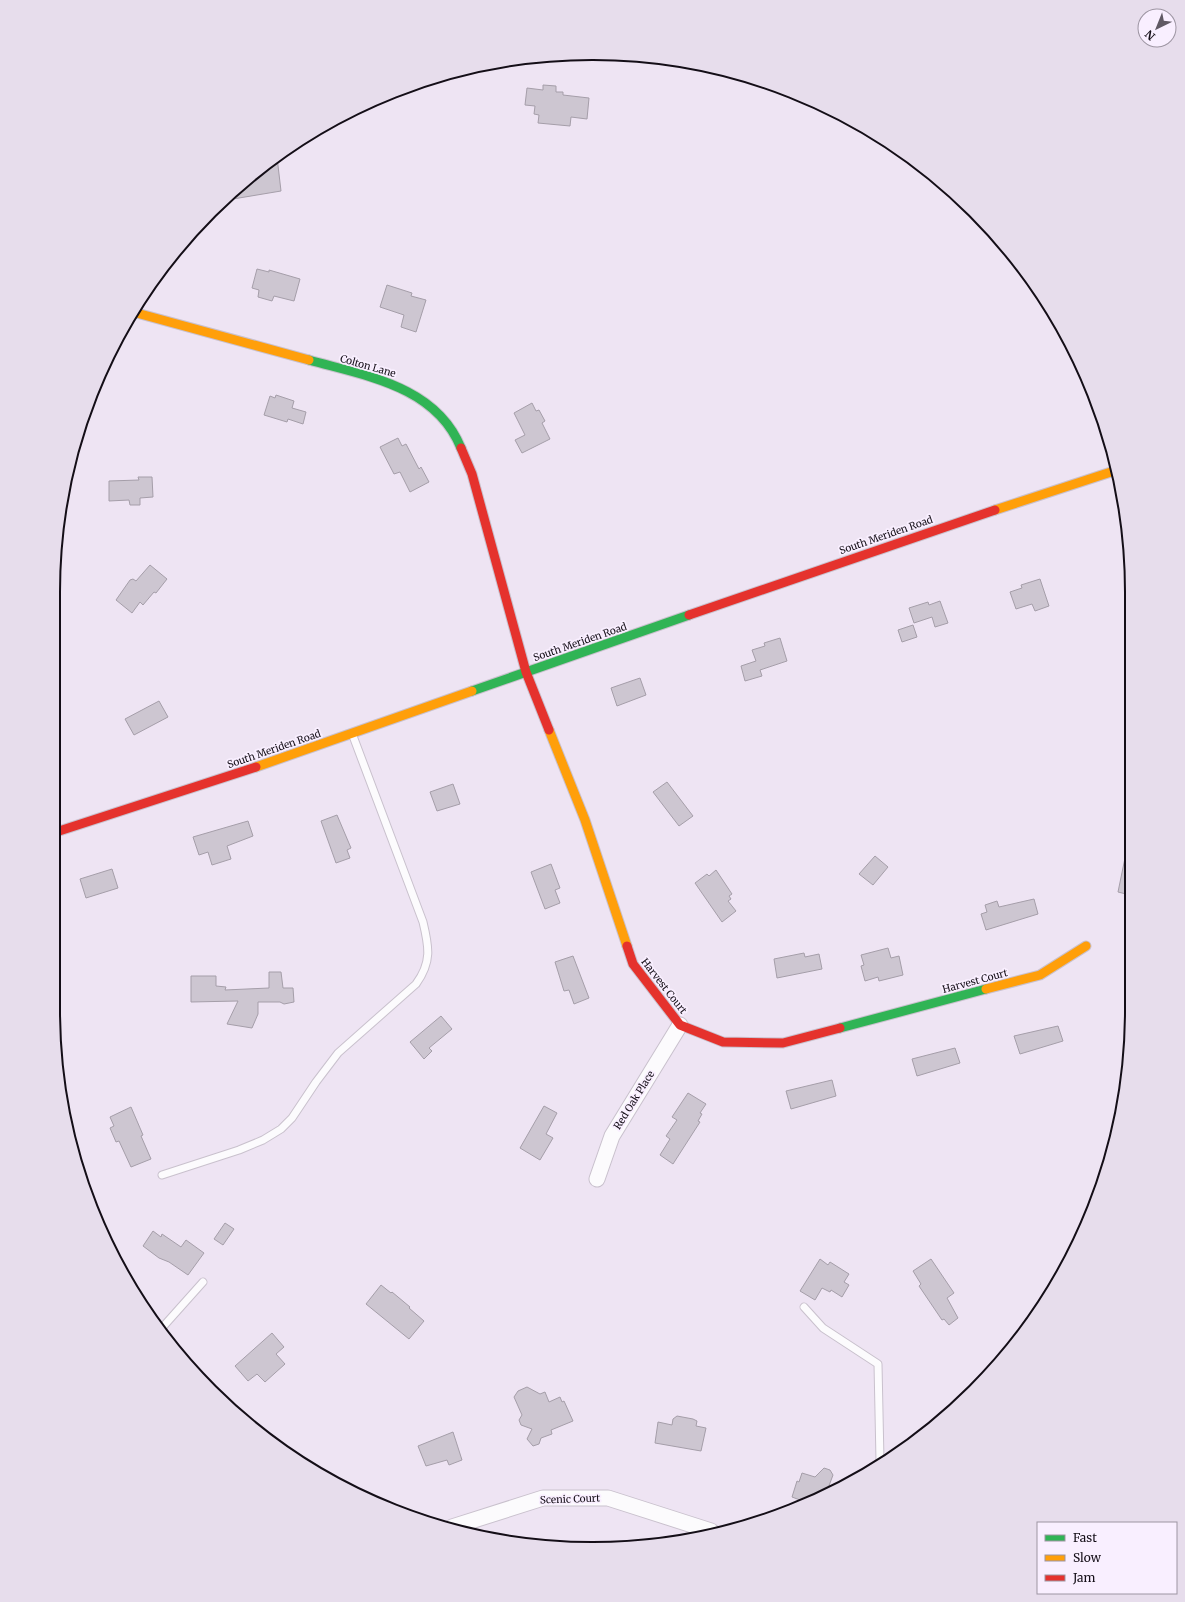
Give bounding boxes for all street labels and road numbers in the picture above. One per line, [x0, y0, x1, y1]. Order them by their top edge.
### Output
street label: Colton Lane [339, 352, 397, 380]
street label: South Meriden Road [837, 513, 935, 557]
street label: South Meriden Road [531, 620, 629, 664]
street label: South Meriden Road [225, 727, 323, 771]
street label: Harvest Court [638, 956, 690, 1016]
street label: Harvest Court [941, 966, 1009, 996]
street label: Red Oak Place [611, 1068, 657, 1132]
street label: Scenic Court [540, 1491, 600, 1507]

